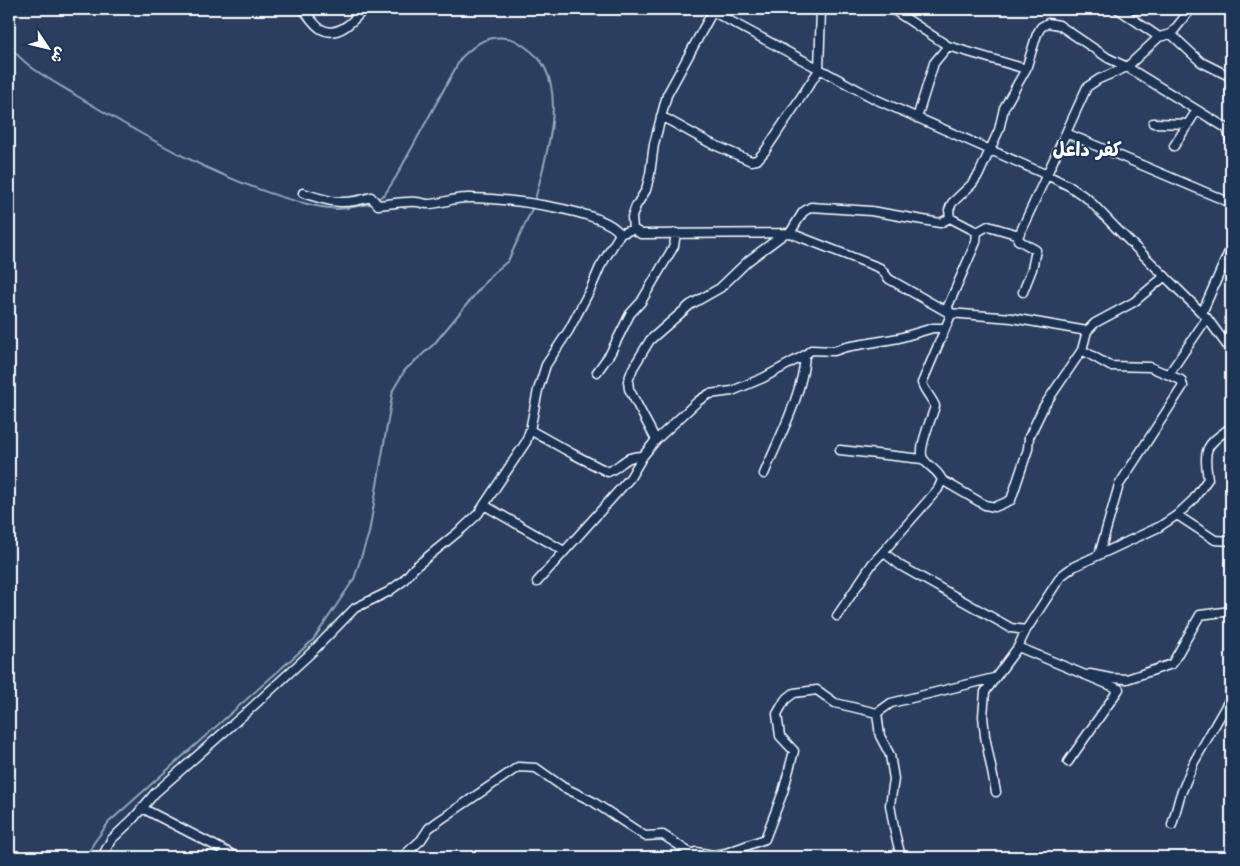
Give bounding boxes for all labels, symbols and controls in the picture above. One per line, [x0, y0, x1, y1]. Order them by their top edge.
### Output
north arrow [22, 22, 72, 72]
text: ش [47, 44, 71, 68]
district label: كفر داعل [1052, 136, 1122, 161]

